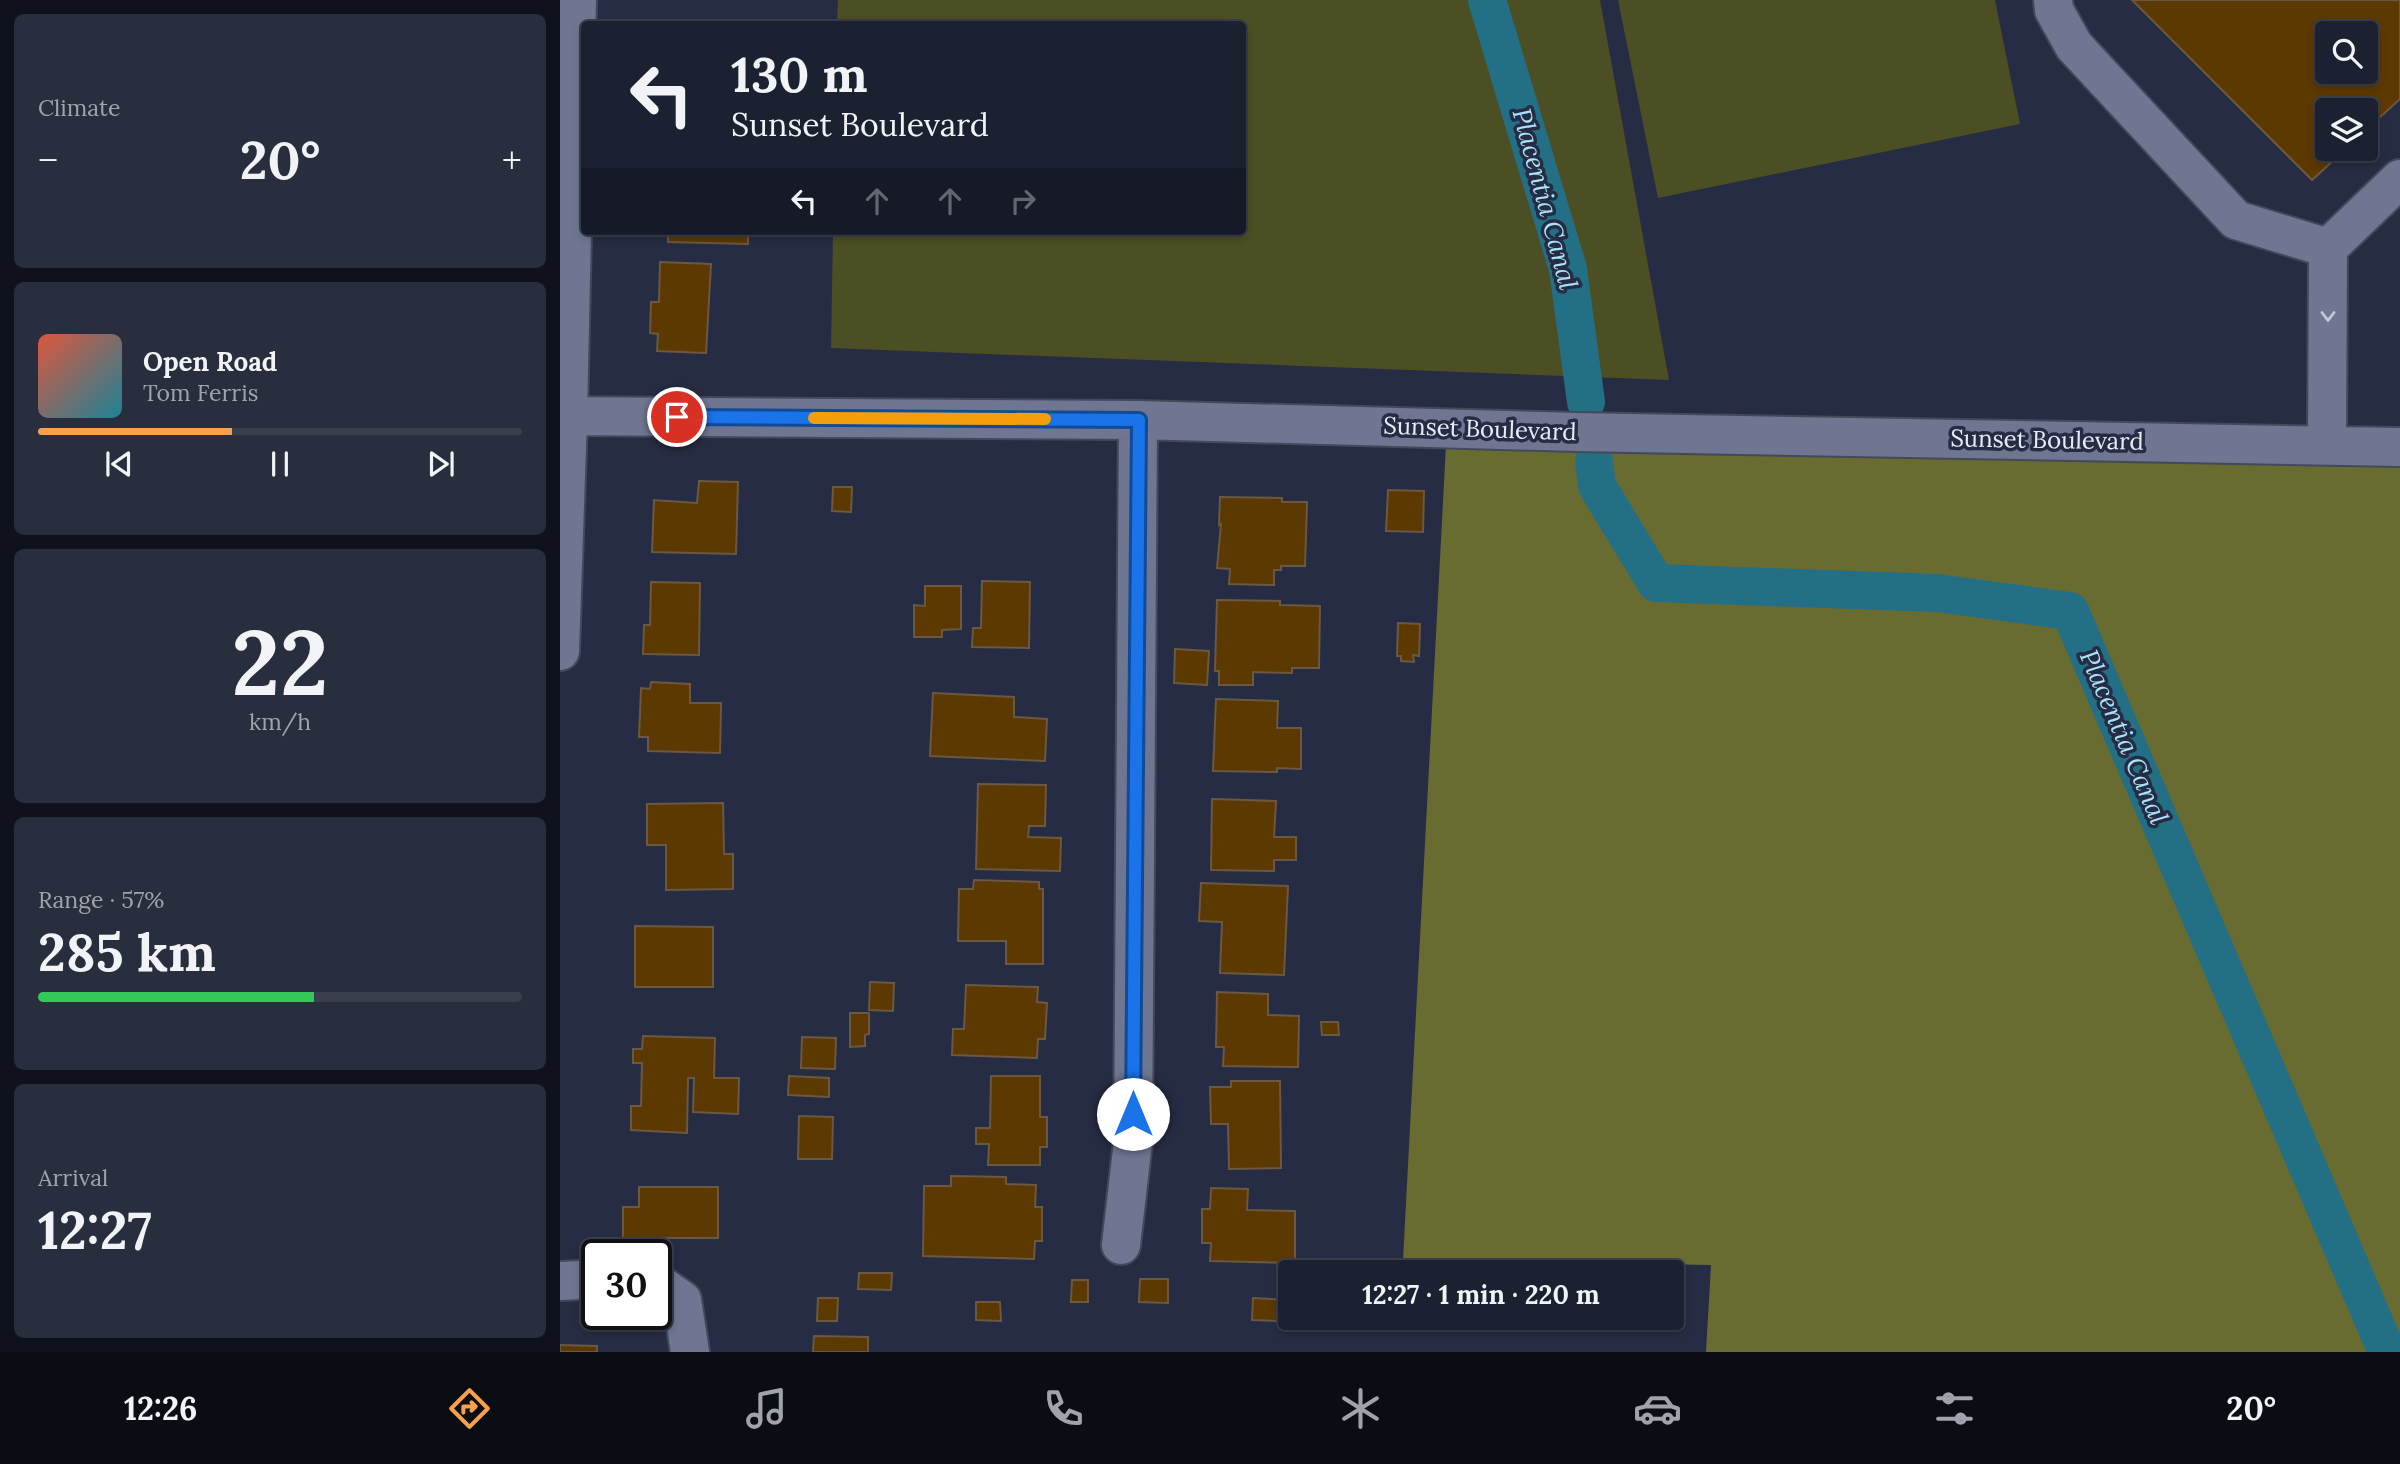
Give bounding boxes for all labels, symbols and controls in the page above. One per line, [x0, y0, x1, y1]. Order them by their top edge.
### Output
map controls [2315, 21, 2378, 161]
button: search [2315, 21, 2378, 84]
text: 130 m [731, 43, 867, 105]
icon: left [616, 49, 707, 140]
text: Climate [38, 93, 120, 122]
button: layers [2315, 98, 2378, 161]
text: Sunset Boulevard [731, 104, 989, 145]
water label: Placentia Canal [1505, 105, 1586, 294]
text: 20° [240, 127, 320, 193]
text: − [38, 136, 58, 184]
text: + [502, 136, 522, 184]
icon: left [785, 182, 823, 220]
icon: ahead [858, 182, 896, 220]
icon: ahead [931, 182, 969, 220]
icon: right [1004, 182, 1042, 220]
one-way arrow [2320, 311, 2335, 322]
text: Open Road [143, 345, 277, 378]
text: Tom Ferris [143, 378, 258, 407]
pin [647, 387, 707, 447]
icon: arrive [658, 398, 696, 436]
street label: Sunset Boulevard [1383, 410, 1577, 447]
street label: Sunset Boulevard [1950, 422, 2144, 457]
icon: previous [100, 445, 138, 483]
icon: pause [261, 445, 299, 483]
icon: next [422, 445, 460, 483]
text: 22 [231, 603, 329, 720]
water label: Placentia Canal [2073, 645, 2176, 830]
text: km/h [249, 707, 311, 736]
text: Range · 57% [38, 885, 164, 914]
text: 285 km [38, 919, 216, 985]
position arrow [1096, 1077, 1170, 1151]
text: Arrival [38, 1163, 108, 1192]
text: 12:27 [38, 1197, 152, 1263]
speed limit sign: 30 [581, 1239, 672, 1330]
text: 12:27 · 1 min · 220 m [1362, 1278, 1600, 1311]
icon: directions [445, 1384, 494, 1433]
icon: music [742, 1384, 791, 1433]
icon: phone [1039, 1384, 1088, 1433]
icon: climate [1336, 1384, 1385, 1433]
icon: car [1633, 1384, 1682, 1433]
icon: filters [1930, 1384, 1979, 1433]
text: 12:26 [124, 1388, 197, 1429]
text: 20° [2226, 1388, 2276, 1429]

